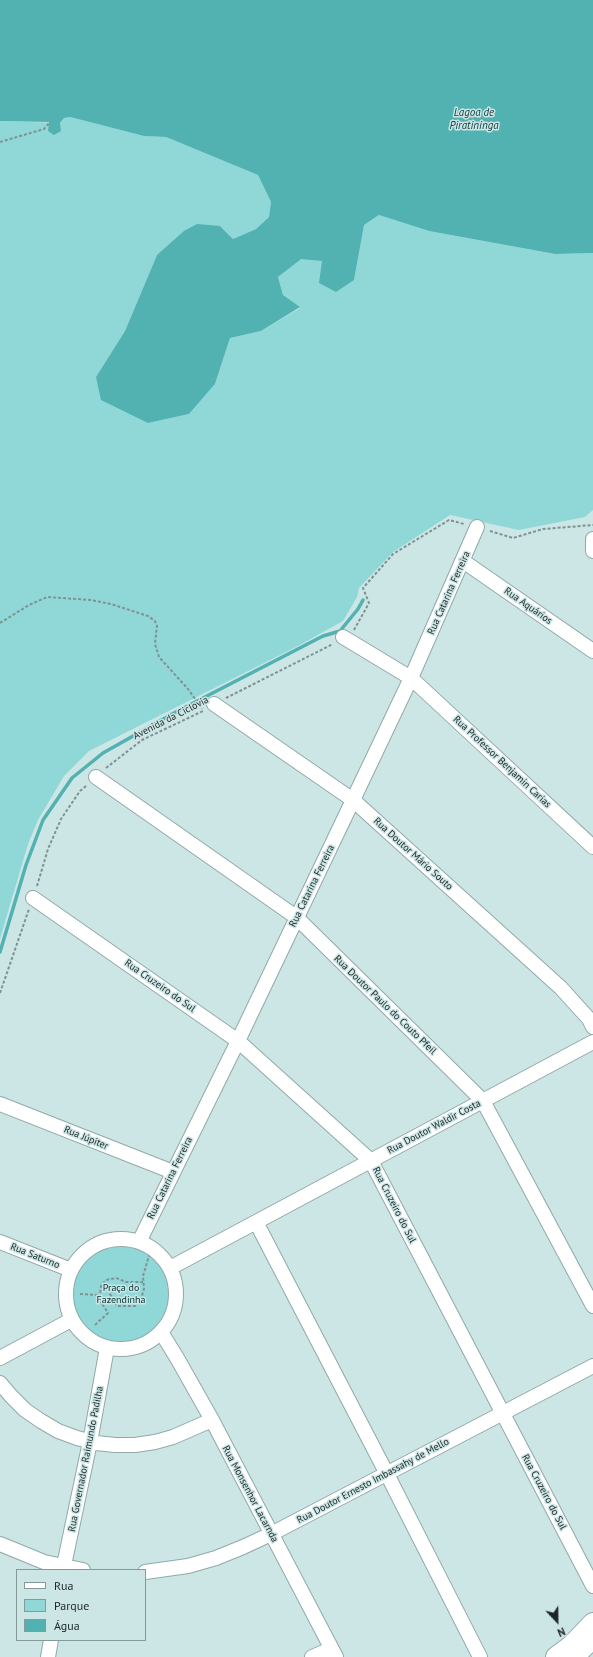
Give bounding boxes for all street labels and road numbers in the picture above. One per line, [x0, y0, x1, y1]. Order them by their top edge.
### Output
street label: Rua Catarina Ferreira [425, 549, 473, 637]
street label: Rua Aquários [502, 585, 554, 627]
street label: Avenida da Ciclovia [131, 694, 211, 742]
street label: Rua Professor Benjamin Carias [451, 713, 553, 811]
street label: Rua Doutor Mário Souto [371, 815, 455, 893]
street label: Rua Catarina Ferreira [287, 843, 337, 929]
street label: Rua Doutor Paulo do Couto Pfeil [331, 953, 439, 1057]
street label: Rua Cruzeiro do Sul [122, 957, 198, 1015]
street label: Rua Doutor Waldir Costa [385, 1097, 483, 1157]
street label: Rua Júpiter [62, 1124, 110, 1152]
street label: Rua Catarina Ferreira [145, 1135, 195, 1221]
street label: Rua Cruzeiro do Sul [370, 1165, 418, 1245]
street label: Rua Saturno [9, 1241, 61, 1271]
street label: Rua Governador Raimundo Padilha [66, 1385, 106, 1533]
street label: Rua Doutor Ernesto Imbassahy de Mello [295, 1436, 451, 1526]
street label: Rua Monsenhor Lacarnda [219, 1444, 281, 1544]
street label: Rua Cruzeiro do Sul [519, 1452, 569, 1532]

